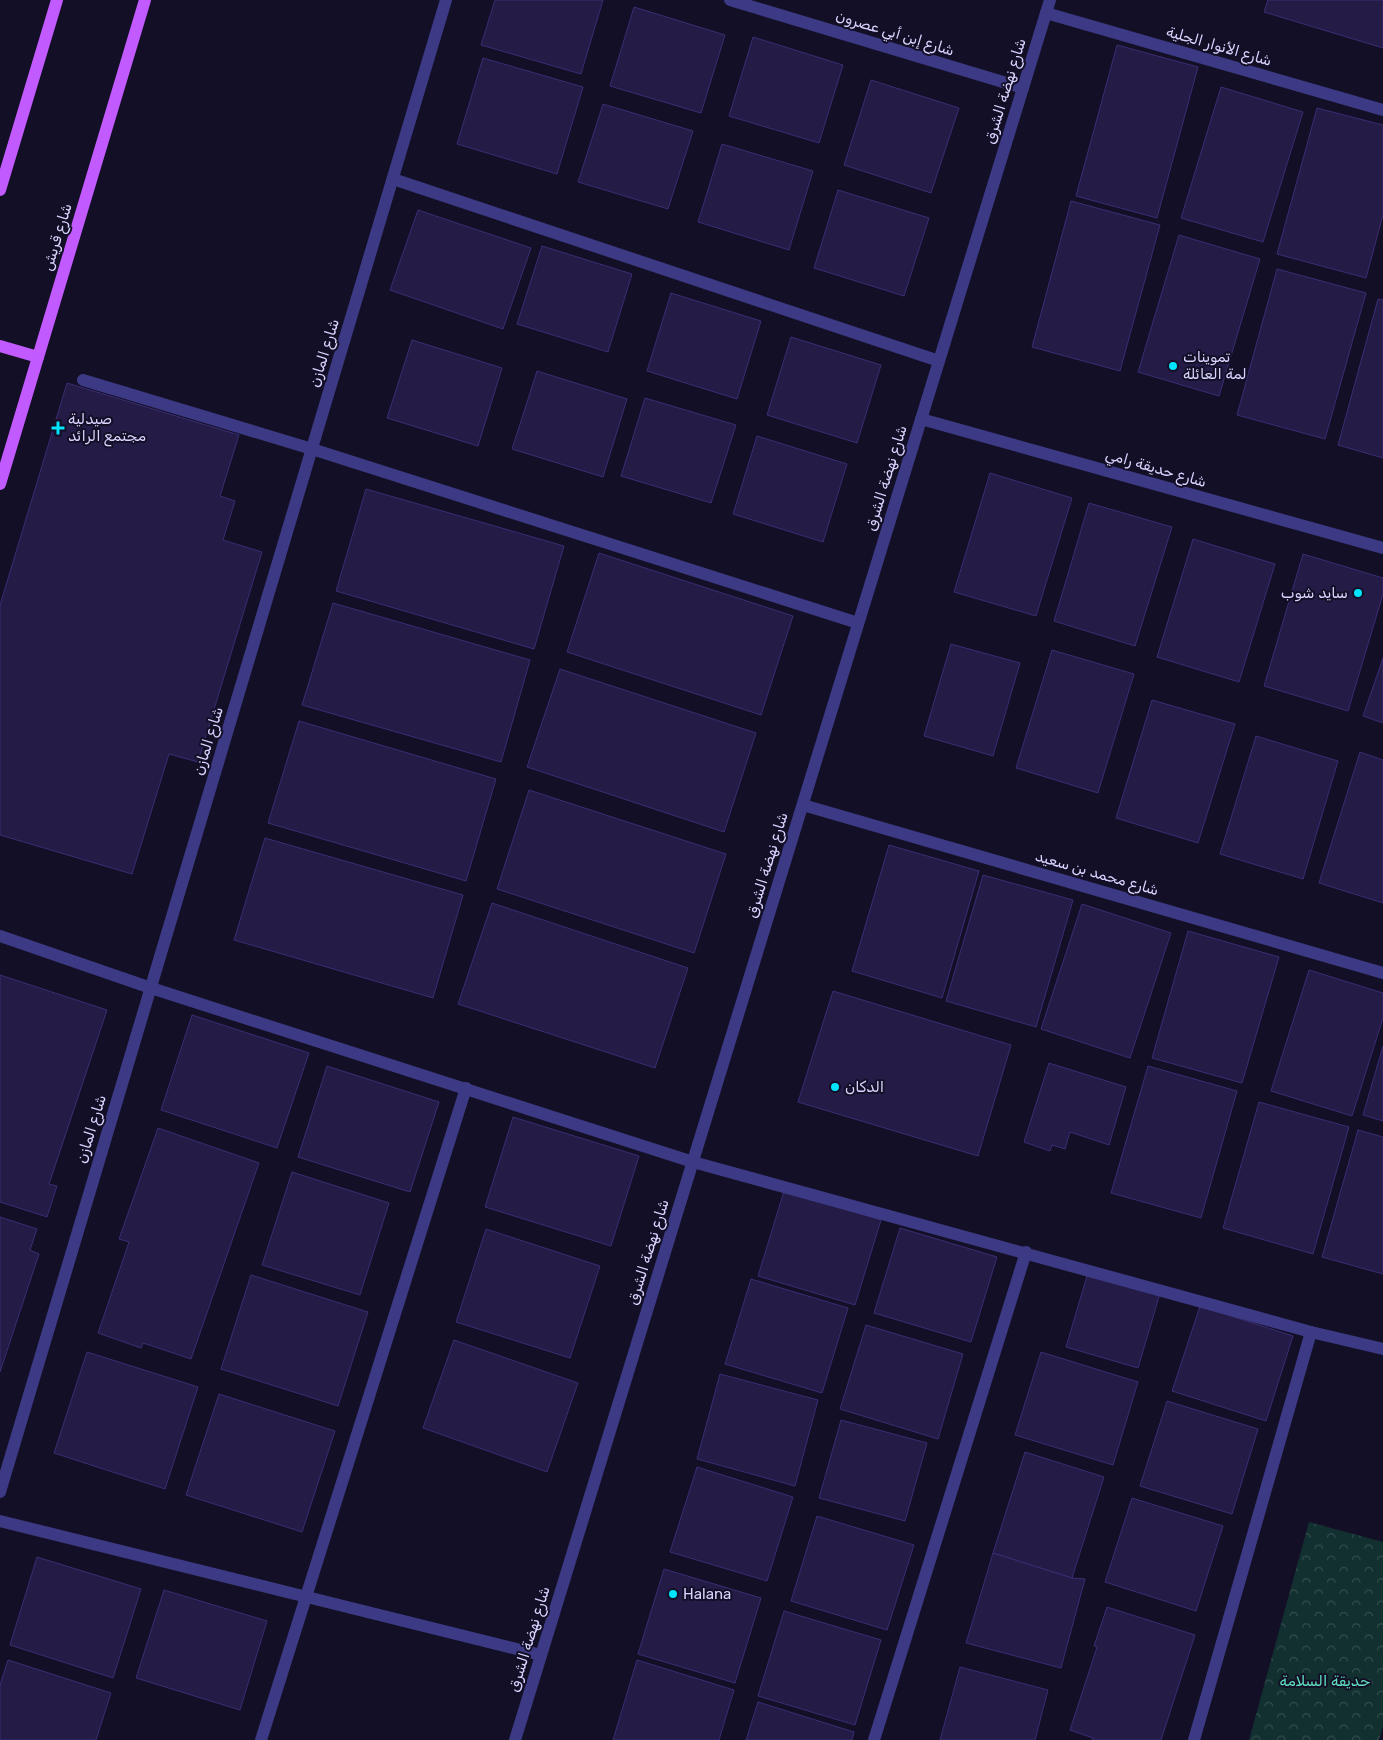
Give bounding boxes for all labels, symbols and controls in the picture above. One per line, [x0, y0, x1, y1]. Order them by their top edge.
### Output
street label: شارع إبن أبي عصرون [833, 6, 956, 62]
street label: شارع الأنوار الجلية [1164, 22, 1274, 72]
street label: شارع نهضة الشرق [980, 36, 1032, 147]
street label: شارع قريش [38, 201, 78, 274]
street label: شارع المازن [305, 317, 345, 390]
place label: تموينات لمة العائلة [1183, 348, 1247, 383]
marker: تموينات لمة العائلة [1167, 360, 1179, 372]
place label: صيدلية مجتمع الرائد [68, 410, 146, 447]
marker: صيدلية مجتمع الرائد [52, 422, 64, 434]
street label: شارع نهضة الشرق [861, 423, 913, 534]
street label: شارع حديقة رامي [1103, 445, 1209, 494]
place label: سايد شوب [1281, 584, 1348, 602]
marker: سايد شوب [1352, 587, 1364, 599]
street label: شارع المازن [189, 705, 229, 778]
street label: شارع نهضة الشرق [742, 810, 794, 921]
street label: شارع محمد بن سعيد [1033, 847, 1161, 901]
place label: الدكان [845, 1078, 884, 1096]
marker: الدكان [829, 1081, 841, 1093]
street label: شارع المازن [72, 1093, 112, 1166]
street label: شارع نهضة الشرق [623, 1197, 675, 1308]
street label: شارع نهضة الشرق [504, 1584, 556, 1695]
place label: Halana [683, 1585, 731, 1603]
marker: Halana [667, 1588, 679, 1600]
park label: حديقة السلامة [1280, 1672, 1370, 1690]

